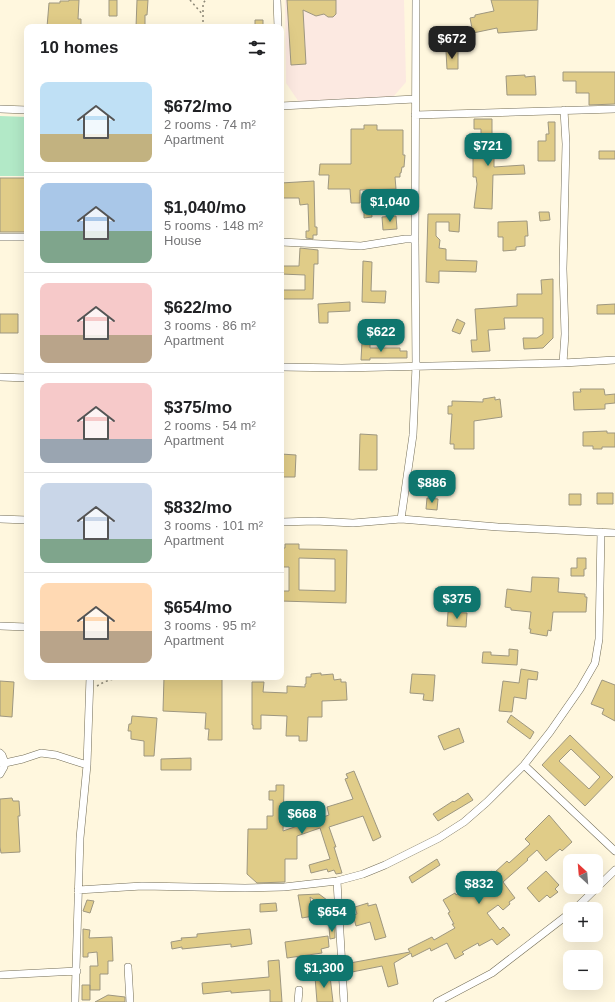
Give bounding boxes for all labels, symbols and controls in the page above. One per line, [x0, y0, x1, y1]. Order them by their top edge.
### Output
pin: $672 [428, 26, 476, 60]
text: $672 [438, 31, 466, 46]
icon: filters [246, 37, 268, 59]
text: 10 homes [40, 38, 118, 57]
text: $672/mo [164, 97, 232, 116]
icon: home [72, 98, 120, 146]
text: 2 rooms · 74 m² [164, 117, 256, 132]
text: Apartment [164, 132, 224, 147]
pin: $721 [464, 133, 512, 167]
text: $721 [474, 138, 502, 153]
pin: $1,040 [357, 189, 423, 223]
text: $1,040 [370, 194, 410, 209]
text: $1,040/mo [164, 198, 246, 217]
icon: home [72, 199, 120, 247]
text: 5 rooms · 148 m² [164, 218, 263, 233]
text: House [164, 233, 202, 248]
text: $622/mo [164, 298, 232, 317]
icon: home [72, 299, 120, 347]
text: 3 rooms · 86 m² [164, 318, 256, 333]
pin: $622 [357, 319, 405, 353]
text: $622 [367, 324, 395, 339]
text: Apartment [164, 333, 224, 348]
text: $375/mo [164, 398, 232, 417]
icon: home [72, 399, 120, 447]
text: 2 rooms · 54 m² [164, 418, 256, 433]
text: Apartment [164, 433, 224, 448]
pin: $886 [408, 470, 456, 504]
text: $886 [418, 475, 446, 490]
text: $832/mo [164, 498, 232, 517]
icon: home [72, 499, 120, 547]
text: 3 rooms · 101 m² [164, 518, 263, 533]
text: Apartment [164, 533, 224, 548]
pin: $375 [433, 586, 481, 620]
text: $375 [443, 591, 471, 606]
text: $654/mo [164, 598, 232, 617]
icon: home [72, 599, 120, 647]
text: 3 rooms · 95 m² [164, 618, 256, 633]
text: Apartment [164, 633, 224, 648]
pin: $668 [278, 801, 326, 835]
text: $668 [288, 806, 316, 821]
north arrow [563, 854, 603, 894]
map controls [563, 854, 603, 990]
pin: $832 [455, 871, 503, 905]
text: $832 [465, 876, 493, 891]
pin: $654 [308, 899, 356, 933]
button: + [563, 902, 603, 942]
text: $654 [318, 904, 346, 919]
button: − [563, 950, 603, 990]
pin: $1,300 [291, 955, 357, 989]
text: $1,300 [304, 960, 344, 975]

